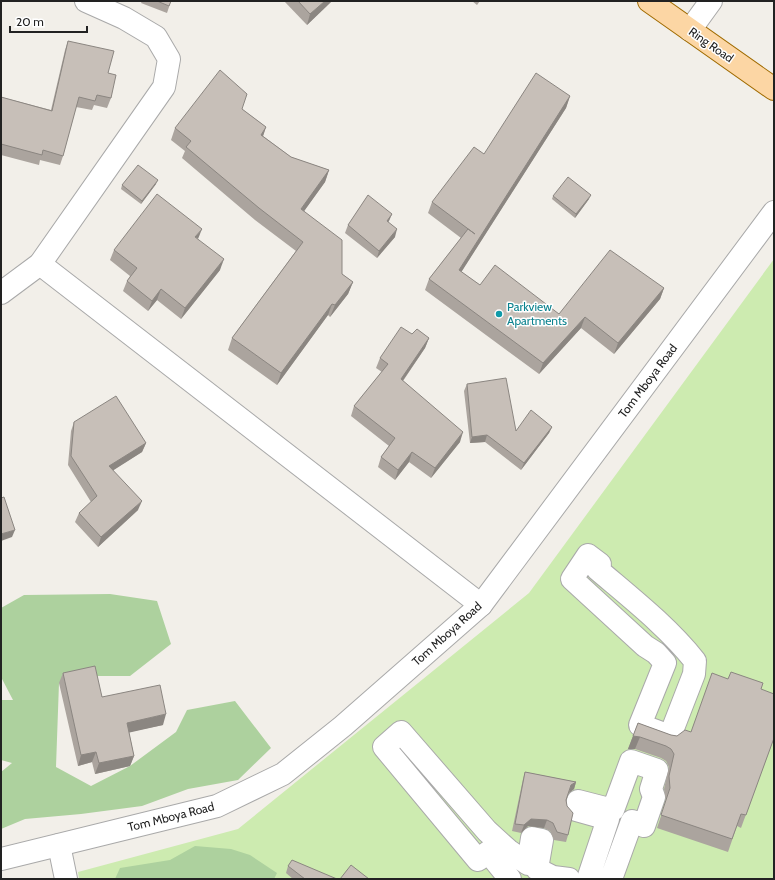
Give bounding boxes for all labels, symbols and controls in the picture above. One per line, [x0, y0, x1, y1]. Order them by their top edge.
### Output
scale bar [10, 8, 87, 34]
text: 20 m [16, 14, 44, 29]
street label: Ring Road [686, 24, 737, 65]
place label: Parkview Apartments [507, 299, 567, 328]
marker: Parkview Apartments [494, 309, 504, 319]
street label: Tom Mboya Road [615, 341, 680, 421]
street label: Tom Mboya Road [409, 598, 485, 669]
street label: Tom Mboya Road [126, 799, 216, 834]

